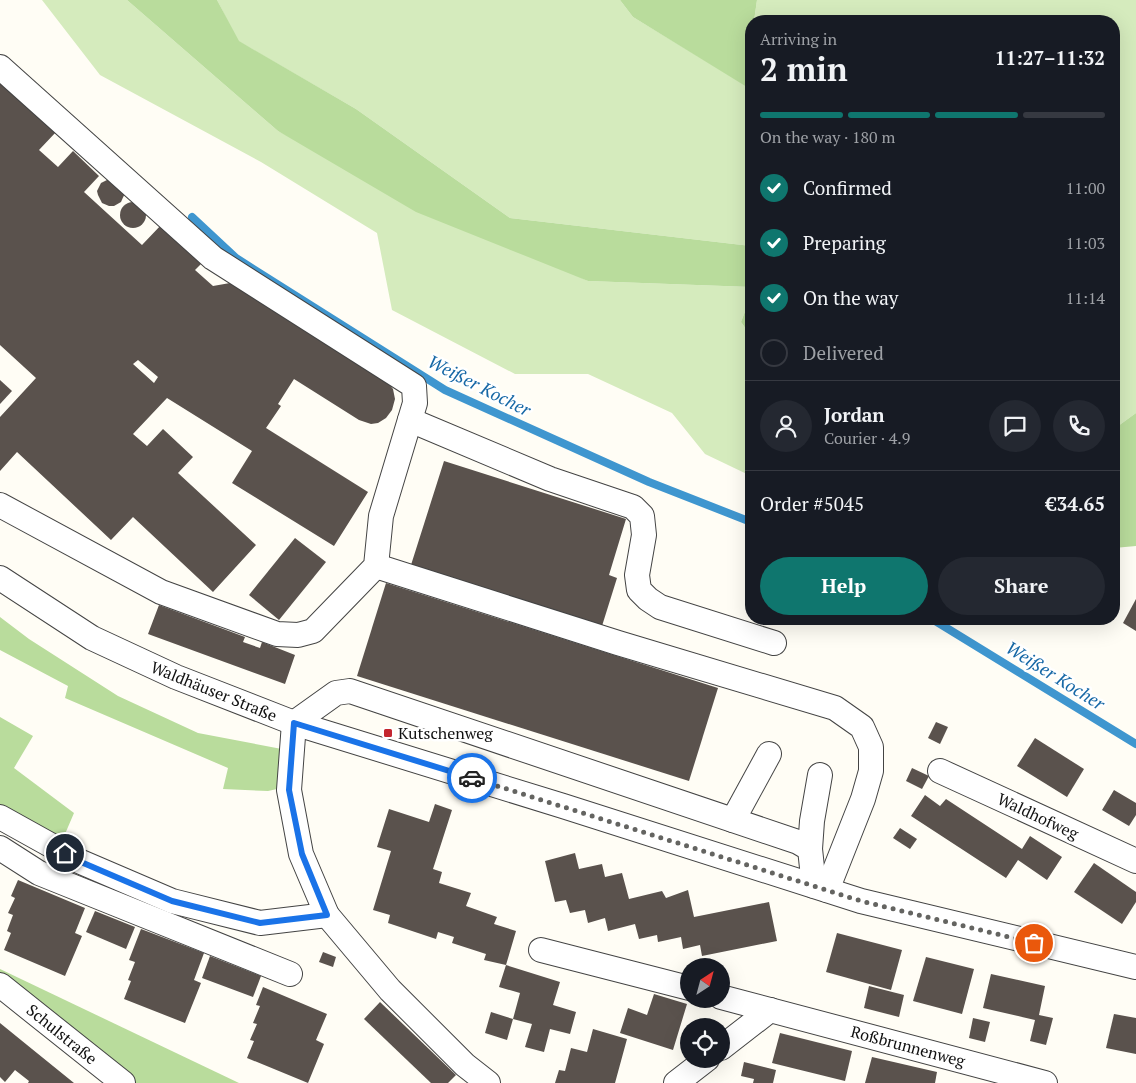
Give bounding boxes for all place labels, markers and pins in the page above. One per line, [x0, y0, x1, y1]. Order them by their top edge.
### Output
place label: Kutschenweg [398, 722, 493, 744]
marker: Kutschenweg [382, 727, 394, 739]
pin [44, 832, 86, 874]
pin [1013, 922, 1055, 964]

